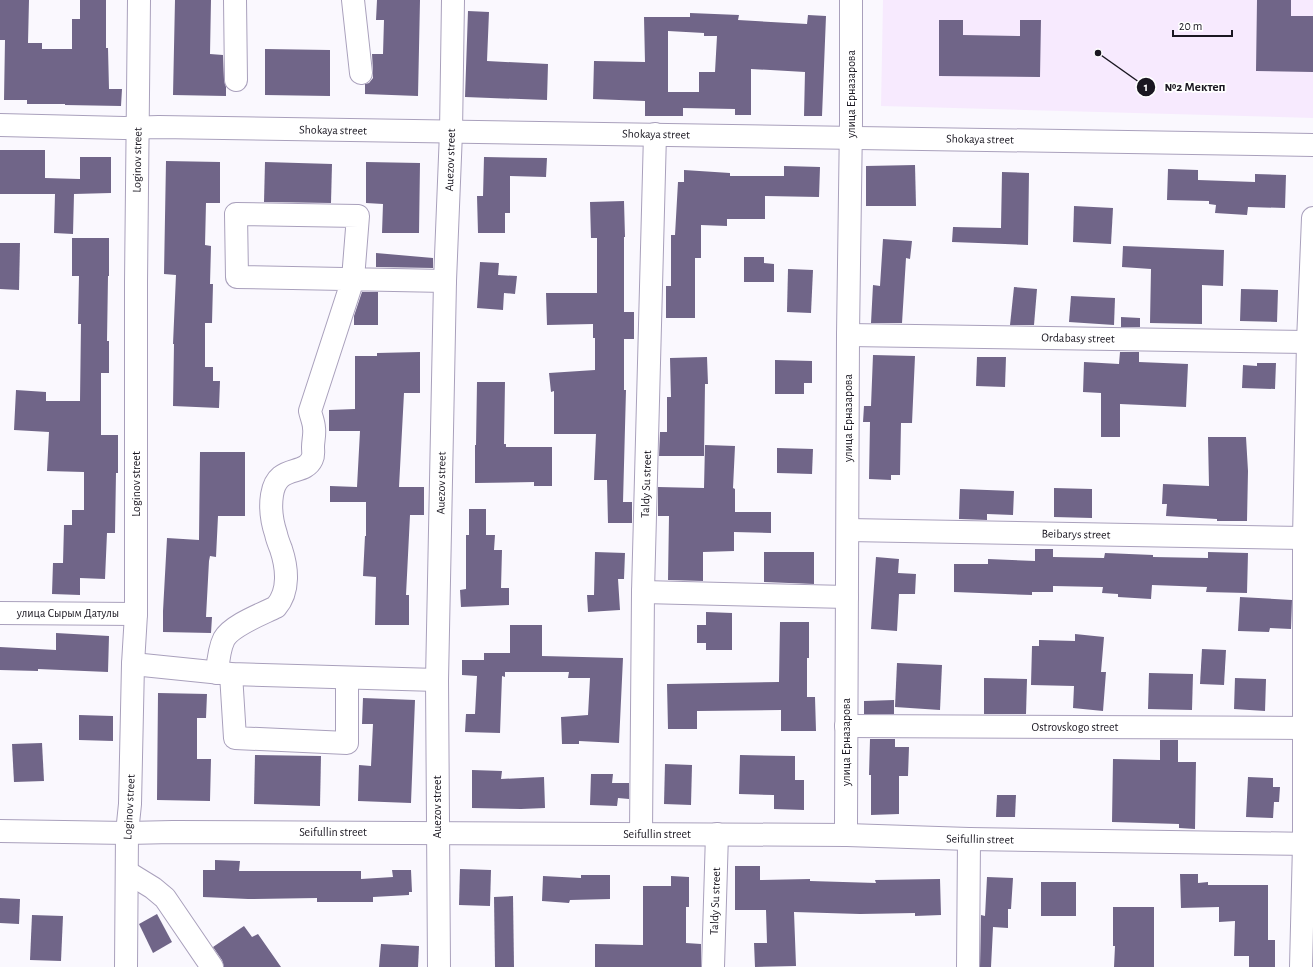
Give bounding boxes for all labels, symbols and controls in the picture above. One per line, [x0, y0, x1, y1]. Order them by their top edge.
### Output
scale bar [1173, 12, 1232, 38]
text: 20 m [1179, 20, 1202, 32]
street label: улица Ерназарова [845, 50, 858, 139]
callout: №2 Мектеп [1136, 74, 1233, 99]
text: 1 [1144, 81, 1148, 93]
text: №2 Мектеп [1164, 81, 1226, 94]
street label: Shokaya street [299, 123, 367, 138]
street label: Loginov street [130, 127, 144, 193]
street label: Shokaya street [622, 127, 690, 142]
street label: Auezov street [443, 128, 457, 192]
street label: Shokaya street [946, 132, 1014, 147]
street label: Ordabasy street [1041, 331, 1115, 346]
street label: улица Ерназарова [842, 374, 855, 463]
street label: Taldy Su street [639, 450, 654, 518]
street label: Loginov street [130, 451, 142, 517]
street label: Auezov street [434, 451, 448, 515]
street label: Beibarys street [1041, 527, 1111, 542]
street label: улица Сырым Датулы [16, 607, 119, 620]
street label: улица Ерназарова [840, 698, 853, 787]
street label: Ostrovskogo street [1032, 721, 1119, 733]
street label: Loginov street [121, 774, 137, 840]
street label: Auezov street [431, 775, 443, 838]
street label: Seifullin street [299, 826, 367, 838]
street label: Seifullin street [623, 828, 691, 840]
street label: Seifullin street [946, 832, 1014, 846]
street label: Taldy Su street [708, 867, 723, 935]

